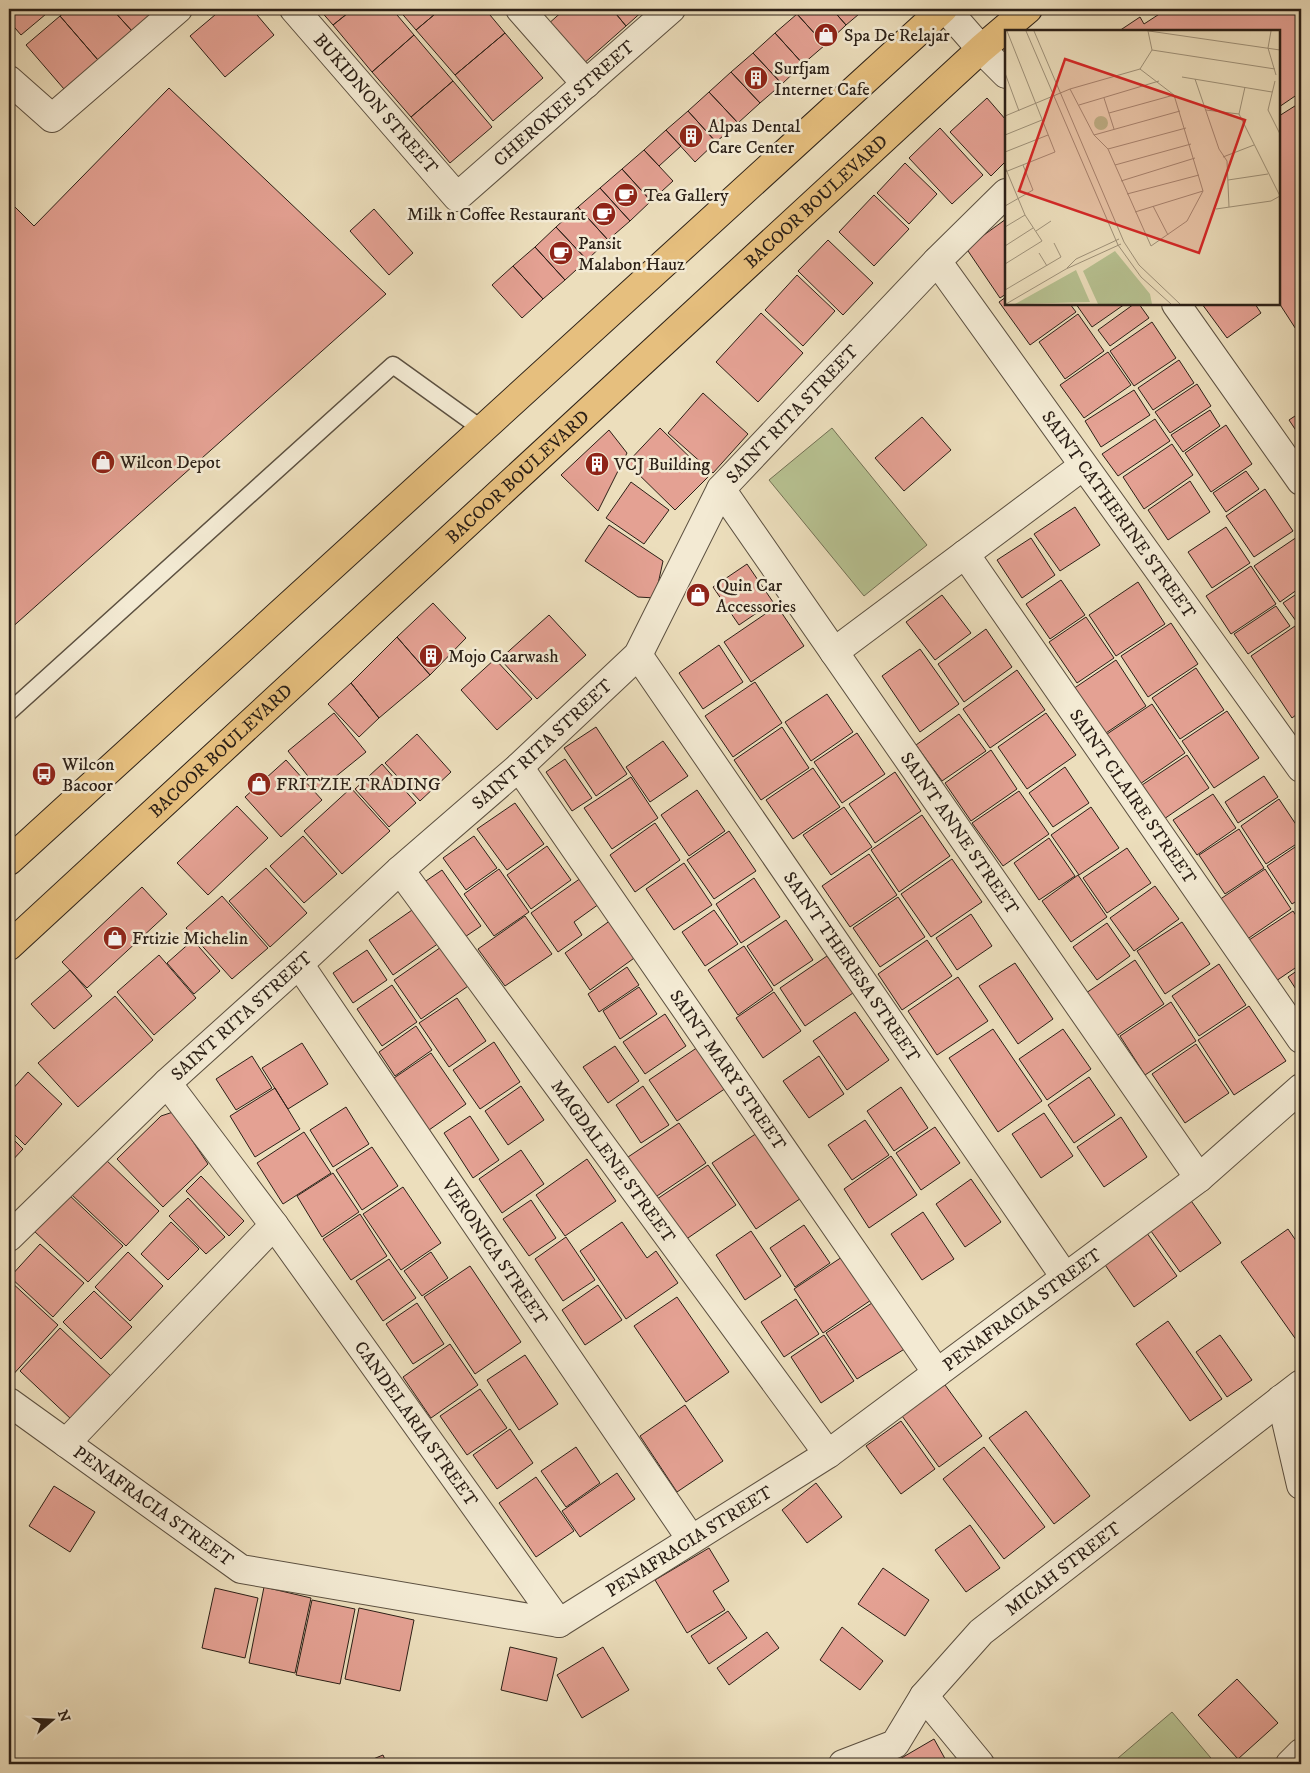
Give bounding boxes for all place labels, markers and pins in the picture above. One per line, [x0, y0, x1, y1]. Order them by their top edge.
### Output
shop icon: Spa De Relajar [813, 22, 839, 48]
place label: Spa De Relajar [844, 25, 950, 47]
place label: Surfjam Internet Cafe [774, 58, 870, 101]
building icon: Surfjam Internet Cafe [743, 65, 769, 91]
place label: Alpas Dental Care Center [708, 116, 801, 159]
building icon: Alpas Dental Care Center [678, 123, 704, 149]
cafe icon: Tea Gallery [613, 182, 639, 208]
place label: Tea Gallery [644, 185, 729, 207]
cafe icon: Milk n Coffee Restaurant [591, 201, 617, 227]
place label: Milk n Coffee Restaurant [407, 204, 586, 226]
place label: Pansit Malabon Hauz [578, 233, 685, 276]
cafe icon: Pansit Malabon Hauz [548, 240, 574, 266]
shop icon: Wilcon Depot [90, 449, 116, 475]
building icon: VCJ Building [584, 451, 610, 477]
place label: Wilcon Depot [119, 452, 221, 474]
place label: VCJ Building [613, 454, 710, 476]
place label: Quin Car Accessories [716, 575, 796, 618]
shop icon: Quin Car Accessories [685, 582, 711, 608]
building icon: Mojo Caarwash [418, 643, 444, 669]
place label: Mojo Caarwash [448, 646, 559, 668]
place label: Wilcon Bacoor [61, 754, 115, 797]
bus stop icon: Wilcon Bacoor [31, 761, 57, 787]
shop icon: FRITZIE TRADING [246, 771, 272, 797]
place label: FRITZIE TRADING [276, 774, 441, 796]
shop icon: Frtizie Michelin [102, 925, 128, 951]
place label: Frtizie Michelin [132, 928, 249, 950]

